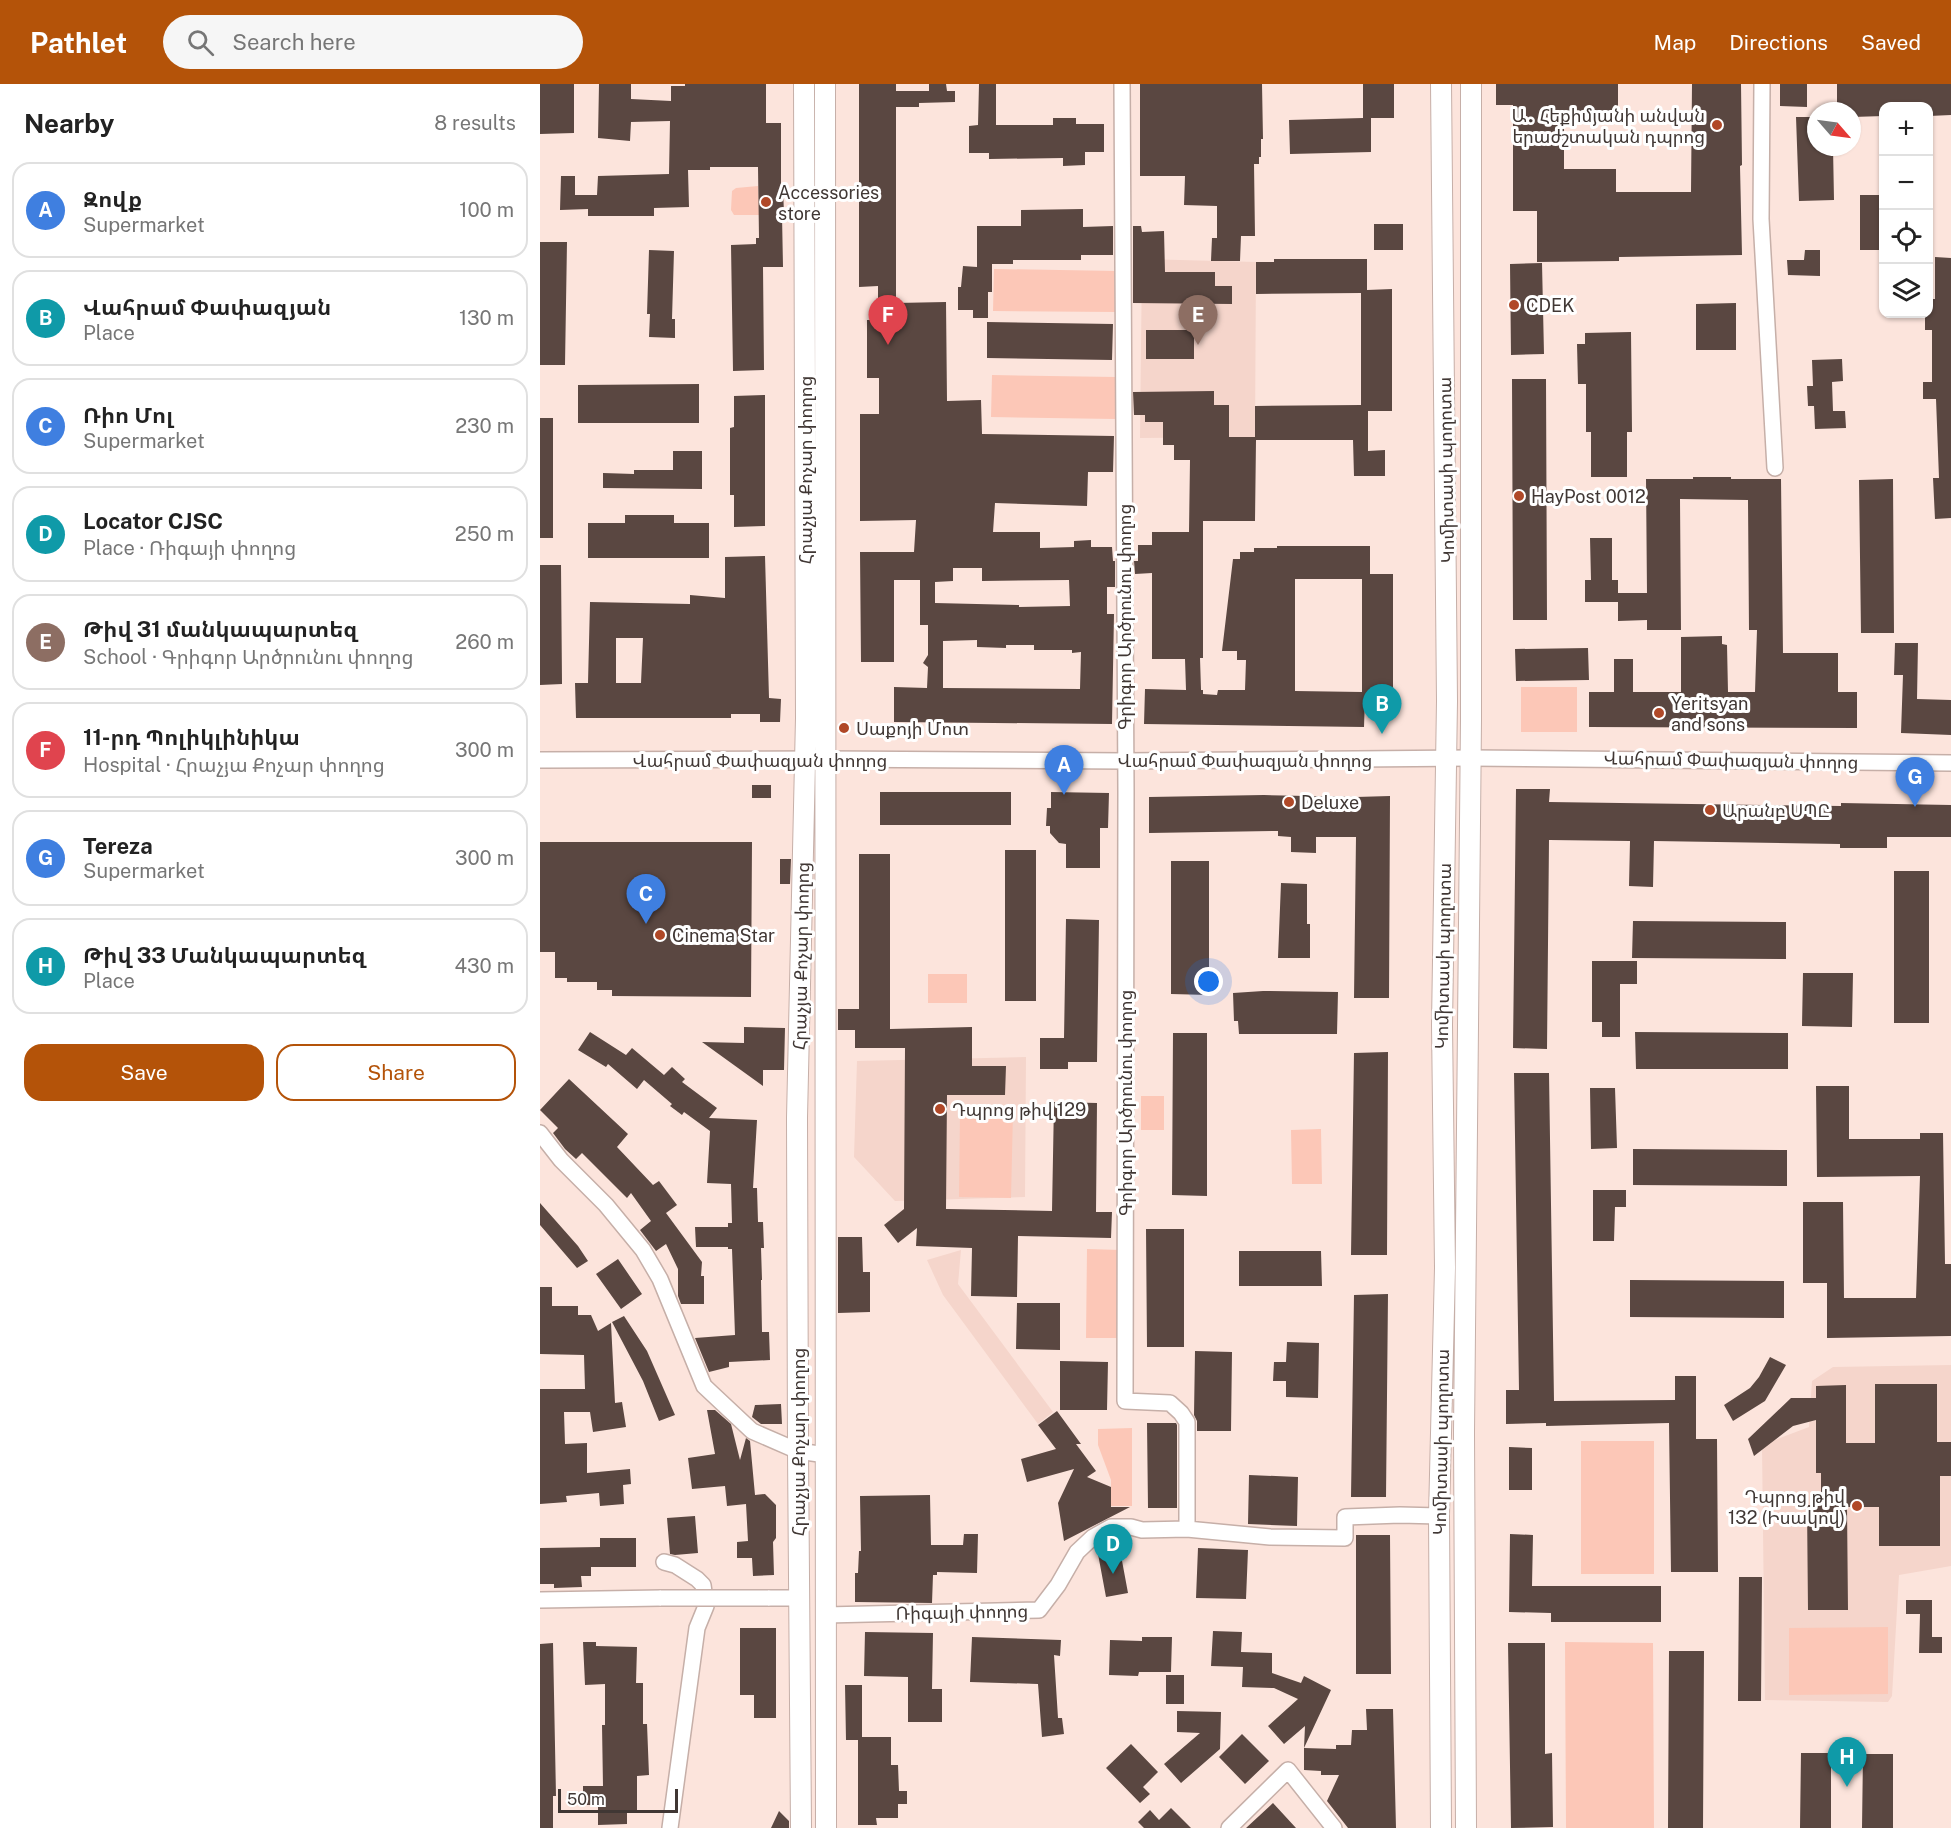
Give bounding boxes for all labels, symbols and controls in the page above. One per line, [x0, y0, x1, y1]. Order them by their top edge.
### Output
search box [163, 15, 583, 69]
text: Pathlet [30, 26, 127, 59]
icon: search [184, 26, 217, 59]
text: Search here [232, 29, 356, 55]
text: Map [1654, 30, 1696, 55]
text: Directions [1729, 30, 1828, 55]
text: Saved [1861, 30, 1921, 55]
north arrow [1807, 102, 1861, 156]
map controls [1879, 102, 1933, 318]
button: + [1879, 102, 1933, 156]
place label: Ա․ Հեքիմյանի անվան երաժշտական դպրոց [1511, 105, 1705, 147]
text: Nearby [24, 108, 114, 139]
text: 8 results [434, 111, 516, 135]
marker: Ա․ Հեքիմյանի անվան երաժշտական դպրոց [1710, 118, 1724, 132]
button: − [1879, 156, 1933, 210]
place label: Accessories store [778, 182, 879, 224]
text: Զովք [83, 186, 142, 212]
marker: Accessories store [759, 195, 773, 209]
text: A [38, 198, 53, 222]
text: 100 m [459, 198, 514, 222]
button: locate [1879, 210, 1933, 264]
text: Supermarket [83, 213, 205, 237]
button: layers [1879, 264, 1933, 318]
text: Վահրամ Փափազյան [83, 294, 331, 320]
place label: CDEK [1526, 295, 1574, 316]
pin: F [868, 296, 908, 345]
pin: E [1178, 296, 1218, 345]
marker: CDEK [1507, 298, 1521, 312]
text: B [39, 306, 52, 330]
text: 130 m [459, 306, 514, 330]
text: Place [83, 321, 135, 345]
street label: Հրաչյա Քոչար փողոց [795, 376, 816, 564]
street label: Կոմիտասի պողոտա [1434, 377, 1458, 563]
text: Ռիո Մոլ [83, 402, 173, 428]
text: C [38, 414, 53, 438]
text: 230 m [455, 414, 514, 438]
text: Supermarket [83, 429, 205, 453]
place label: HayPost 0012 [1531, 486, 1646, 507]
marker: HayPost 0012 [1512, 489, 1526, 503]
street label: Գրիգոր Արծրունու փողոց [1114, 504, 1135, 730]
text: Locator CJSC [83, 508, 223, 534]
text: D [38, 522, 53, 546]
text: 250 m [455, 522, 514, 546]
text: Place · Ռիգայի փողոց [83, 536, 296, 560]
text: Թիվ 31 մանկապարտեզ [83, 616, 357, 642]
text: E [39, 630, 52, 654]
text: 260 m [455, 630, 514, 654]
text: School · Գրիգոր Արծրունու փողոց [83, 645, 413, 669]
pin: B [1362, 684, 1402, 734]
place label: Yeritsyan and sons [1671, 693, 1748, 735]
marker: Yeritsyan and sons [1652, 706, 1666, 720]
place label: Սաքոյի Մոտ [856, 718, 969, 739]
marker: Սաքոյի Մոտ [837, 721, 851, 735]
text: 11-րդ Պոլիկլինիկա [83, 724, 300, 750]
text: F [39, 738, 52, 762]
text: 300 m [455, 738, 514, 762]
pin: A [1044, 746, 1084, 795]
street label: Վահրամ Փափազյան փողոց [1603, 747, 1859, 773]
street label: Վահրամ Փափազյան փողոց [633, 750, 887, 771]
street label: Վահրամ Փափազյան փողոց [1118, 750, 1372, 771]
text: Hospital · Հրաչյա Քոչար փողոց [83, 753, 385, 777]
pin: G [1896, 758, 1934, 807]
place label: Deluxe [1301, 792, 1359, 813]
marker: Deluxe [1282, 795, 1296, 809]
place label: Արանբ ՍՊԸ [1722, 800, 1830, 821]
marker: Արանբ ՍՊԸ [1703, 803, 1717, 817]
text: Tereza [83, 833, 153, 859]
text: G [38, 846, 53, 870]
text: 300 m [455, 846, 514, 870]
text: Supermarket [83, 859, 205, 883]
street label: Հրաչյա Քոչար փողոց [789, 862, 813, 1050]
street label: Կոմիտասի պողոտա [1431, 863, 1455, 1049]
pin: C [626, 874, 666, 924]
place label: Cinema Star [672, 925, 775, 946]
marker: Cinema Star [653, 928, 667, 942]
text: Թիվ 33 Մանկապարտեզ [83, 942, 366, 968]
text: H [38, 954, 53, 978]
text: 430 m [455, 954, 514, 978]
your location [1194, 967, 1223, 996]
text: Place [83, 969, 135, 993]
street label: Գրիգոր Արծրունու փողոց [1115, 990, 1136, 1216]
button: Save [24, 1044, 264, 1101]
button: Share [276, 1044, 516, 1101]
place label: Դպրոց թիվ 129 [952, 1099, 1086, 1120]
marker: Դպրոց թիվ 129 [933, 1102, 947, 1116]
street label: Հրաչյա Քոչար փողոց [788, 1348, 809, 1536]
street label: Կոմիտասի պողոտա [1429, 1349, 1453, 1535]
place label: Դպրոց թիվ 132 (Իսակով) [1728, 1486, 1846, 1528]
marker: Դպրոց թիվ 132 (Իսակով) [1850, 1499, 1864, 1513]
pin: D [1094, 1524, 1132, 1574]
street label: Ռիգայի փողոց [896, 1600, 1028, 1624]
pin: H [1828, 1738, 1866, 1787]
scale bar [558, 1786, 678, 1814]
text: 50 m [567, 1790, 605, 1809]

